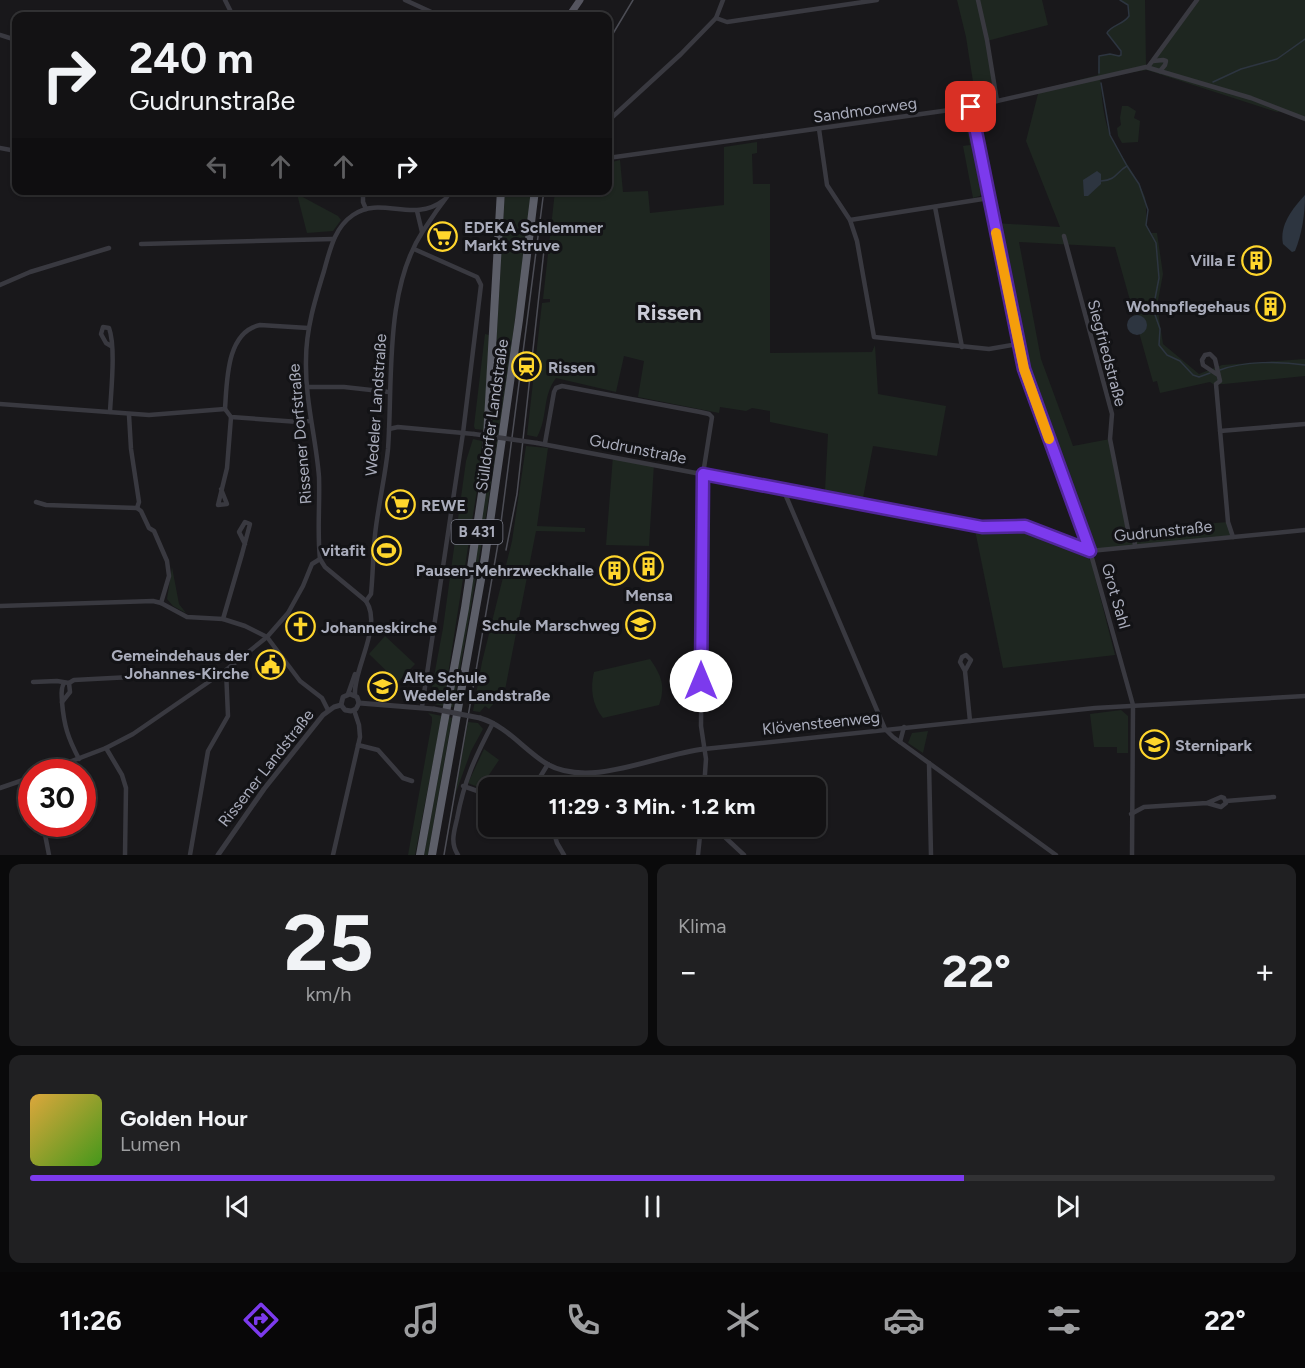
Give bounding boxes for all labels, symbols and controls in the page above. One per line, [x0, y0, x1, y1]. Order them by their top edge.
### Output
text: 240 m [129, 33, 254, 84]
icon: right [30, 36, 108, 114]
pin [945, 81, 996, 132]
text: Gudrunstraße [129, 84, 295, 117]
icon: arrive [954, 90, 987, 123]
street label: Sandmoorweg [812, 93, 918, 127]
icon: left [201, 150, 234, 183]
icon: ahead [264, 150, 297, 183]
icon: ahead [327, 150, 360, 183]
icon: right [390, 150, 423, 183]
place label: EDEKA Schlemmer Markt Struve [464, 218, 603, 255]
supermarket icon: EDEKA Schlemmer Markt Struve [427, 220, 459, 252]
building icon: Villa E [1241, 244, 1273, 276]
place label: Villa E [1191, 251, 1236, 270]
building icon: Wohnpflegehaus [1255, 290, 1287, 322]
place label: Wohnpflegehaus [1126, 297, 1251, 316]
street label: Siegfriedstraße [1084, 298, 1130, 409]
district label: Rissen [636, 299, 702, 326]
street label: Wedeler Landstraße [362, 333, 390, 477]
street label: Sülldorfer Landstraße [472, 337, 512, 492]
station icon: Rissen [511, 351, 543, 383]
place label: Rissen [548, 358, 595, 377]
street label: Rissener Dorfstraße [284, 363, 316, 505]
street label: Gudrunstraße [588, 430, 688, 468]
supermarket icon: REWE [384, 489, 416, 521]
place label: REWE [421, 496, 466, 515]
street label: Gudrunstraße [1113, 516, 1213, 546]
road number: B 431 [452, 520, 502, 544]
sports icon: vitafit [371, 534, 403, 566]
place label: vitafit [321, 541, 366, 560]
building icon: Mensa [633, 551, 665, 583]
building icon: Pausen-Mehrzweckhalle [599, 554, 631, 586]
place label: Pausen-Mehrzweckhalle [416, 561, 594, 580]
street label: Grot Sahl [1098, 561, 1134, 631]
place label: Mensa [625, 586, 673, 605]
school or university icon: Schule Marschweg [625, 609, 657, 641]
church icon: Johanneskirche [284, 611, 316, 643]
place label: Schule Marschweg [482, 616, 620, 635]
place label: Johanneskirche [321, 618, 437, 637]
place label: Gemeindehaus der Johannes-Kirche [111, 646, 249, 683]
public building icon: Gemeindehaus der Johannes-Kirche [254, 648, 286, 680]
position arrow [669, 649, 733, 713]
place label: Alte Schule Wedeler Landstraße [403, 668, 551, 705]
school or university icon: Alte Schule Wedeler Landstraße [366, 670, 398, 702]
street label: Rissener Landstraße [214, 705, 318, 831]
street label: Klövensteenweg [761, 707, 881, 739]
school or university icon: Sternipark [1138, 729, 1170, 761]
place label: Sternipark [1175, 736, 1252, 755]
speed limit sign: 30 [18, 759, 96, 837]
text: 11:29 · 3 Min. · 1.2 km [549, 793, 755, 820]
text: 25 [283, 896, 374, 990]
text: Klima [678, 914, 726, 938]
text: 22° [942, 944, 1011, 998]
text: − [678, 952, 699, 991]
text: + [1254, 952, 1275, 991]
text: km/h [306, 982, 351, 1006]
text: Golden Hour [120, 1105, 248, 1132]
text: Lumen [120, 1132, 181, 1156]
icon: previous [221, 1190, 254, 1223]
icon: pause [636, 1190, 669, 1223]
icon: next [1051, 1190, 1084, 1223]
icon: directions [240, 1299, 282, 1341]
icon: music [401, 1299, 443, 1341]
icon: phone [562, 1299, 604, 1341]
icon: climate [722, 1299, 764, 1341]
icon: car [883, 1299, 925, 1341]
icon: filters [1043, 1299, 1085, 1341]
text: 11:26 [59, 1304, 122, 1337]
text: 22° [1204, 1304, 1246, 1337]

